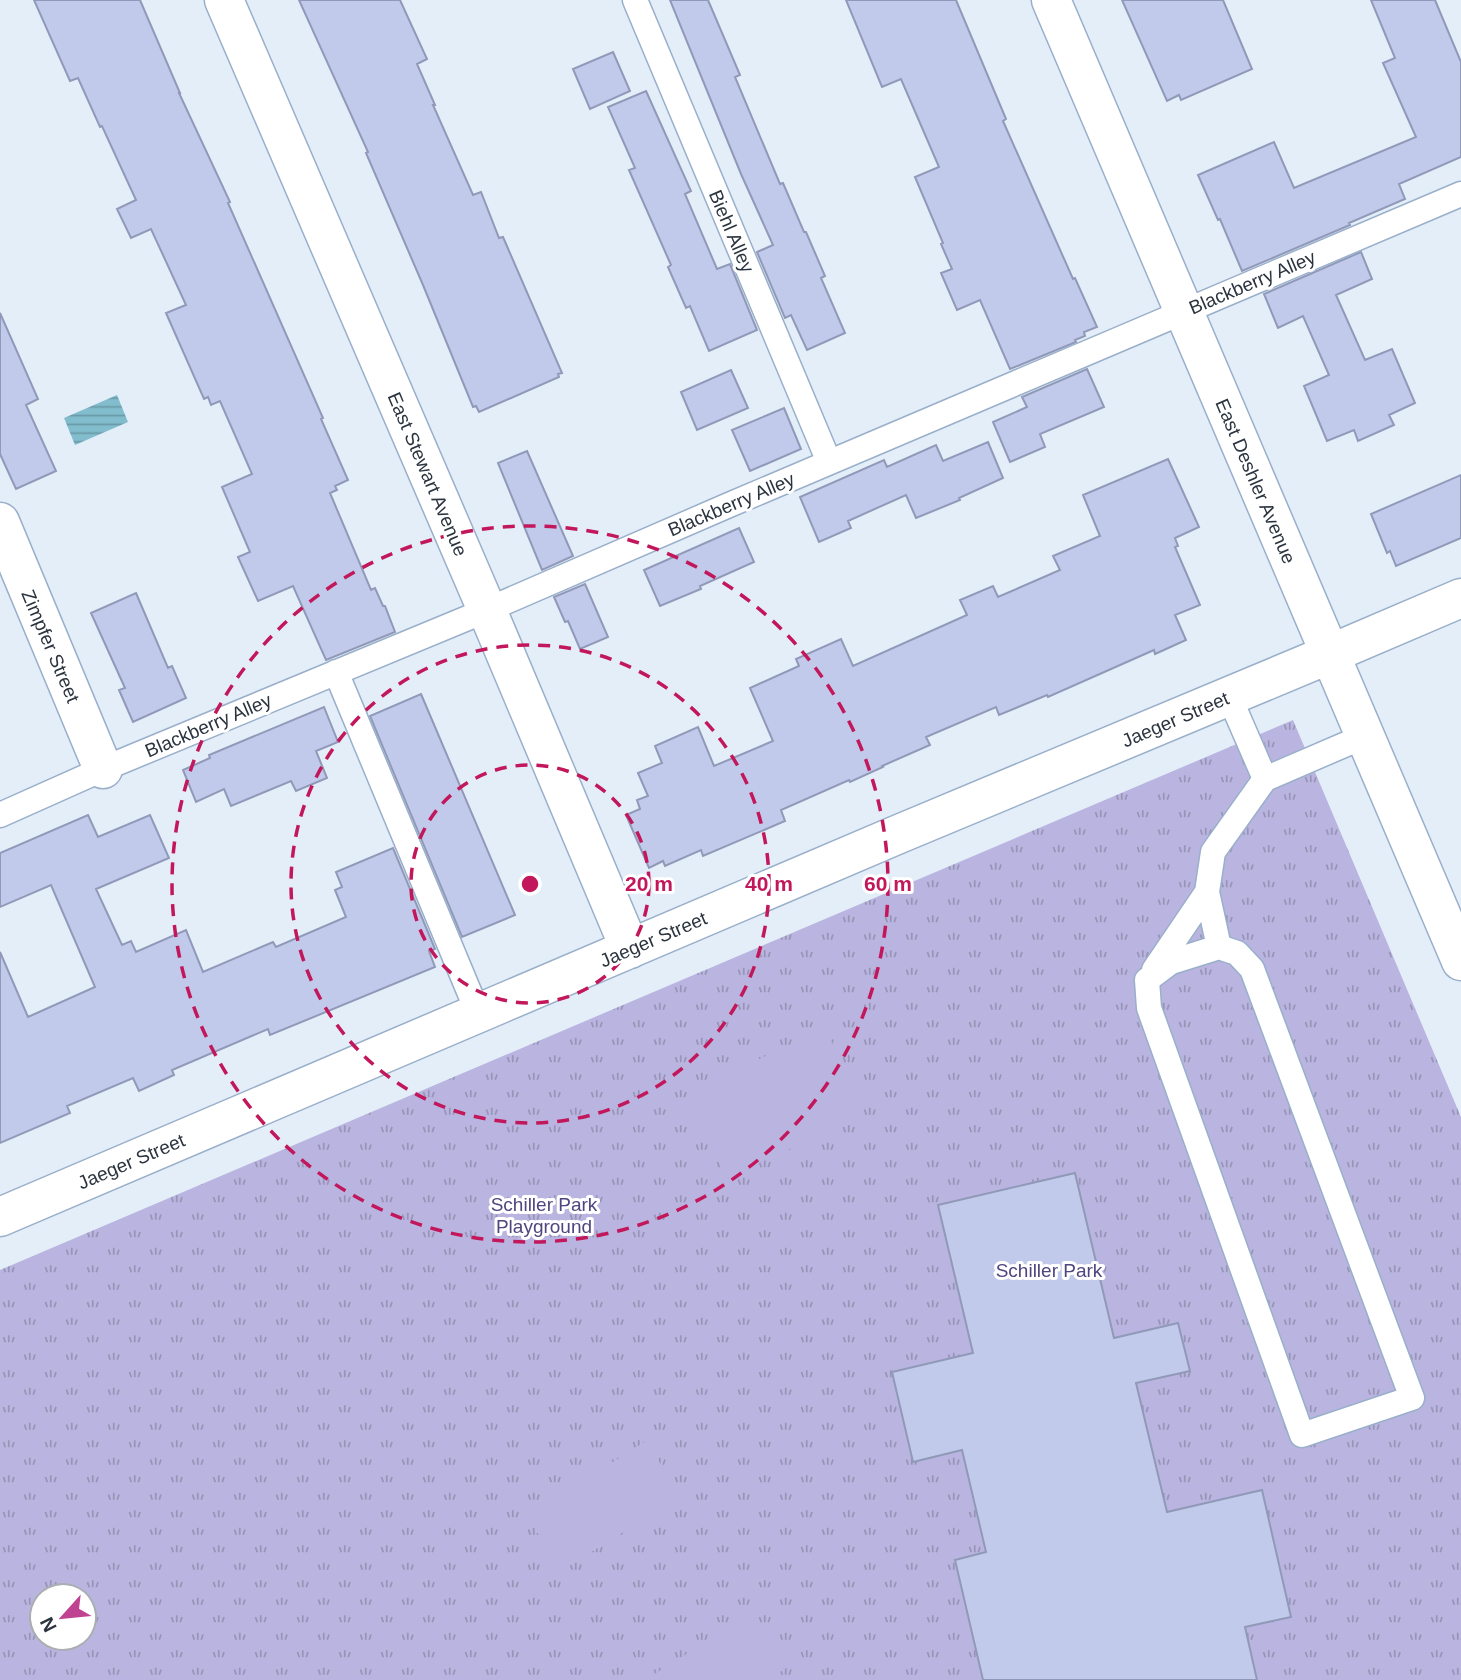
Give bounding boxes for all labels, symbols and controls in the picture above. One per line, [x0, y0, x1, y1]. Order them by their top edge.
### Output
street label: Biehl Alley [705, 187, 759, 276]
street label: Blackberry Alley [1186, 246, 1319, 319]
street label: East Stewart Avenue [383, 389, 472, 559]
street label: East Deshler Avenue [1211, 396, 1300, 567]
street label: Blackberry Alley [665, 468, 798, 541]
street label: Zimpfer Street [17, 587, 84, 706]
street label: Jaeger Street [1119, 687, 1232, 751]
street label: Blackberry Alley [142, 689, 275, 762]
centre of rings [518, 872, 542, 896]
text: 20 m [625, 872, 673, 895]
text: 40 m [745, 872, 793, 895]
text: 60 m [864, 872, 912, 895]
street label: Jaeger Street [597, 907, 710, 971]
street label: Jaeger Street [75, 1129, 188, 1193]
park label: Schiller Park Playground [491, 1194, 598, 1237]
park label: Schiller Park [996, 1260, 1103, 1281]
north arrow [28, 1582, 98, 1652]
text: N [36, 1614, 61, 1635]

